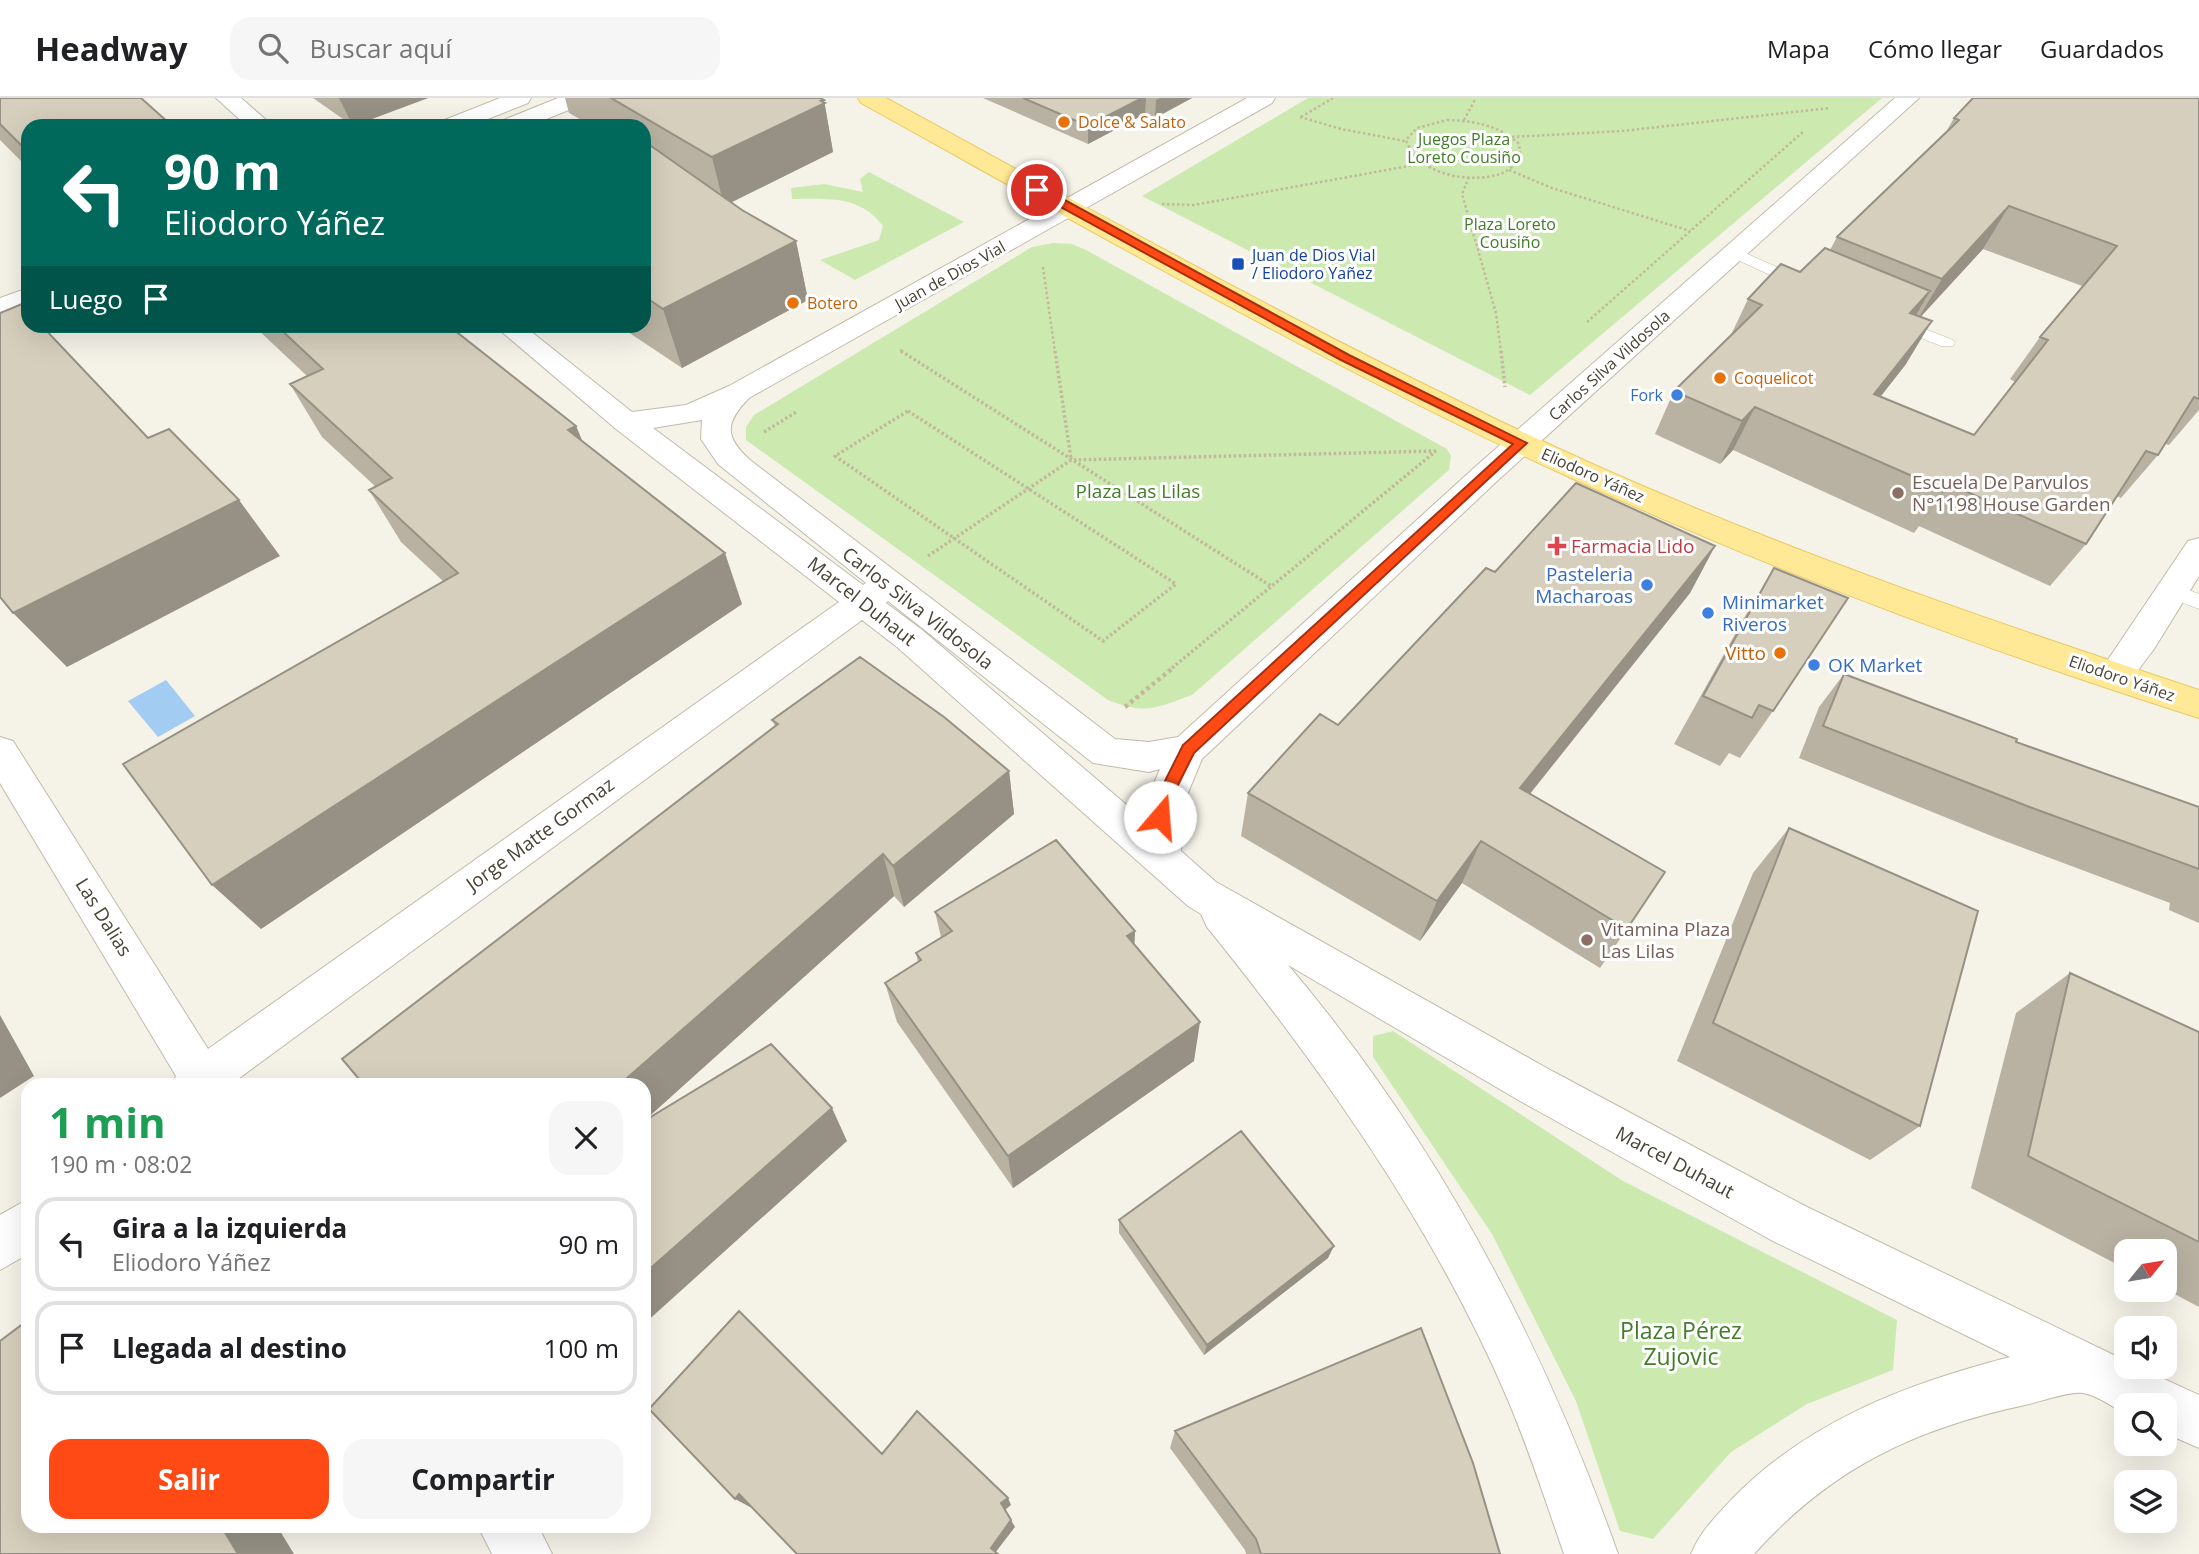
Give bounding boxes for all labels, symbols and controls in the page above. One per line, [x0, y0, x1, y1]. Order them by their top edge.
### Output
search box [230, 17, 720, 80]
text: Headway [35, 26, 188, 71]
icon: search [254, 29, 292, 67]
text: Buscar aquí [310, 30, 452, 66]
text: Mapa [1767, 32, 1830, 65]
text: Cómo llegar [1868, 32, 2002, 65]
text: Guardados [2040, 32, 2164, 65]
place label: Dolce & Salato [1078, 111, 1186, 133]
marker: Dolce & Salato [1056, 114, 1072, 130]
park label: Juegos Plaza Loreto Cousiño [1407, 128, 1521, 168]
text: 90 m [164, 138, 281, 204]
icon: left [49, 147, 140, 238]
pin [1007, 160, 1067, 220]
icon: arrive [1018, 171, 1056, 209]
text: Eliodoro Yáñez [164, 201, 385, 244]
park label: Plaza Loreto Cousiño [1464, 213, 1556, 253]
street label: Juan de Dios Vial [889, 235, 1009, 316]
place label: Juan de Dios Vial / Eliodoro Yañez [1250, 244, 1375, 284]
marker: Juan de Dios Vial / Eliodoro Yañez [1230, 256, 1246, 272]
icon: arrive [137, 280, 175, 318]
text: Luego [49, 281, 123, 317]
place label: Botero [807, 292, 858, 314]
marker: Botero [785, 295, 801, 311]
street label: Carlos Silva Vildosola [1544, 305, 1674, 425]
place label: Coquelicot [1734, 367, 1814, 389]
marker: Coquelicot [1712, 370, 1728, 386]
place label: Fork [1630, 384, 1664, 406]
marker: Fork [1669, 387, 1685, 403]
street label: Eliodoro Yáñez [1538, 442, 1648, 508]
place label: Escuela De Parvulos N°1198 House Garden [1912, 469, 2111, 517]
park label: Plaza Las Lilas [1076, 478, 1200, 504]
marker: Escuela De Parvulos N°1198 House Garden [1890, 485, 1906, 501]
place label: Farmacia Lido [1571, 533, 1694, 559]
marker: Farmacia Lido [1549, 538, 1565, 554]
street label: Carlos Silva Vildosola [837, 541, 999, 675]
street label: Marcel Duhaut [802, 550, 922, 652]
place label: Pasteleria Macharoas [1535, 561, 1633, 609]
marker: Pasteleria Macharoas [1639, 577, 1655, 593]
place label: Minimarket Riveros [1722, 589, 1824, 637]
marker: Minimarket Riveros [1700, 605, 1716, 621]
place label: Vitto [1725, 640, 1766, 666]
marker: Vitto [1772, 645, 1788, 661]
street label: Eliodoro Yáñez [2066, 650, 2178, 706]
place label: OK Market [1828, 652, 1922, 678]
marker: OK Market [1806, 657, 1822, 673]
street label: Jorge Matte Gormaz [459, 771, 619, 898]
position arrow [1123, 780, 1197, 854]
street label: Las Dalias [70, 873, 138, 961]
place label: Vitamina Plaza Las Lilas [1601, 916, 1730, 964]
marker: Vitamina Plaza Las Lilas [1579, 932, 1595, 948]
text: 1 min [49, 1093, 166, 1150]
button: close [549, 1101, 623, 1175]
street label: Marcel Duhaut [1611, 1120, 1739, 1204]
text: 190 m · 08:02 [49, 1148, 192, 1180]
text: Gira a la izquierda [112, 1210, 347, 1246]
icon: left [53, 1225, 91, 1263]
text: 90 m [558, 1226, 619, 1262]
north arrow [2114, 1239, 2177, 1302]
map controls [2114, 1239, 2177, 1533]
text: Eliodoro Yáñez [112, 1246, 271, 1278]
park label: Plaza Pérez Zujovic [1620, 1314, 1742, 1372]
button: sound [2114, 1316, 2177, 1379]
icon: arrive [53, 1329, 91, 1367]
text: Llegada al destino [112, 1330, 347, 1366]
text: 100 m [544, 1330, 619, 1366]
button: search [2114, 1393, 2177, 1456]
button: Salir [49, 1439, 329, 1519]
button: Compartir [343, 1439, 623, 1519]
button: layers [2114, 1470, 2177, 1533]

